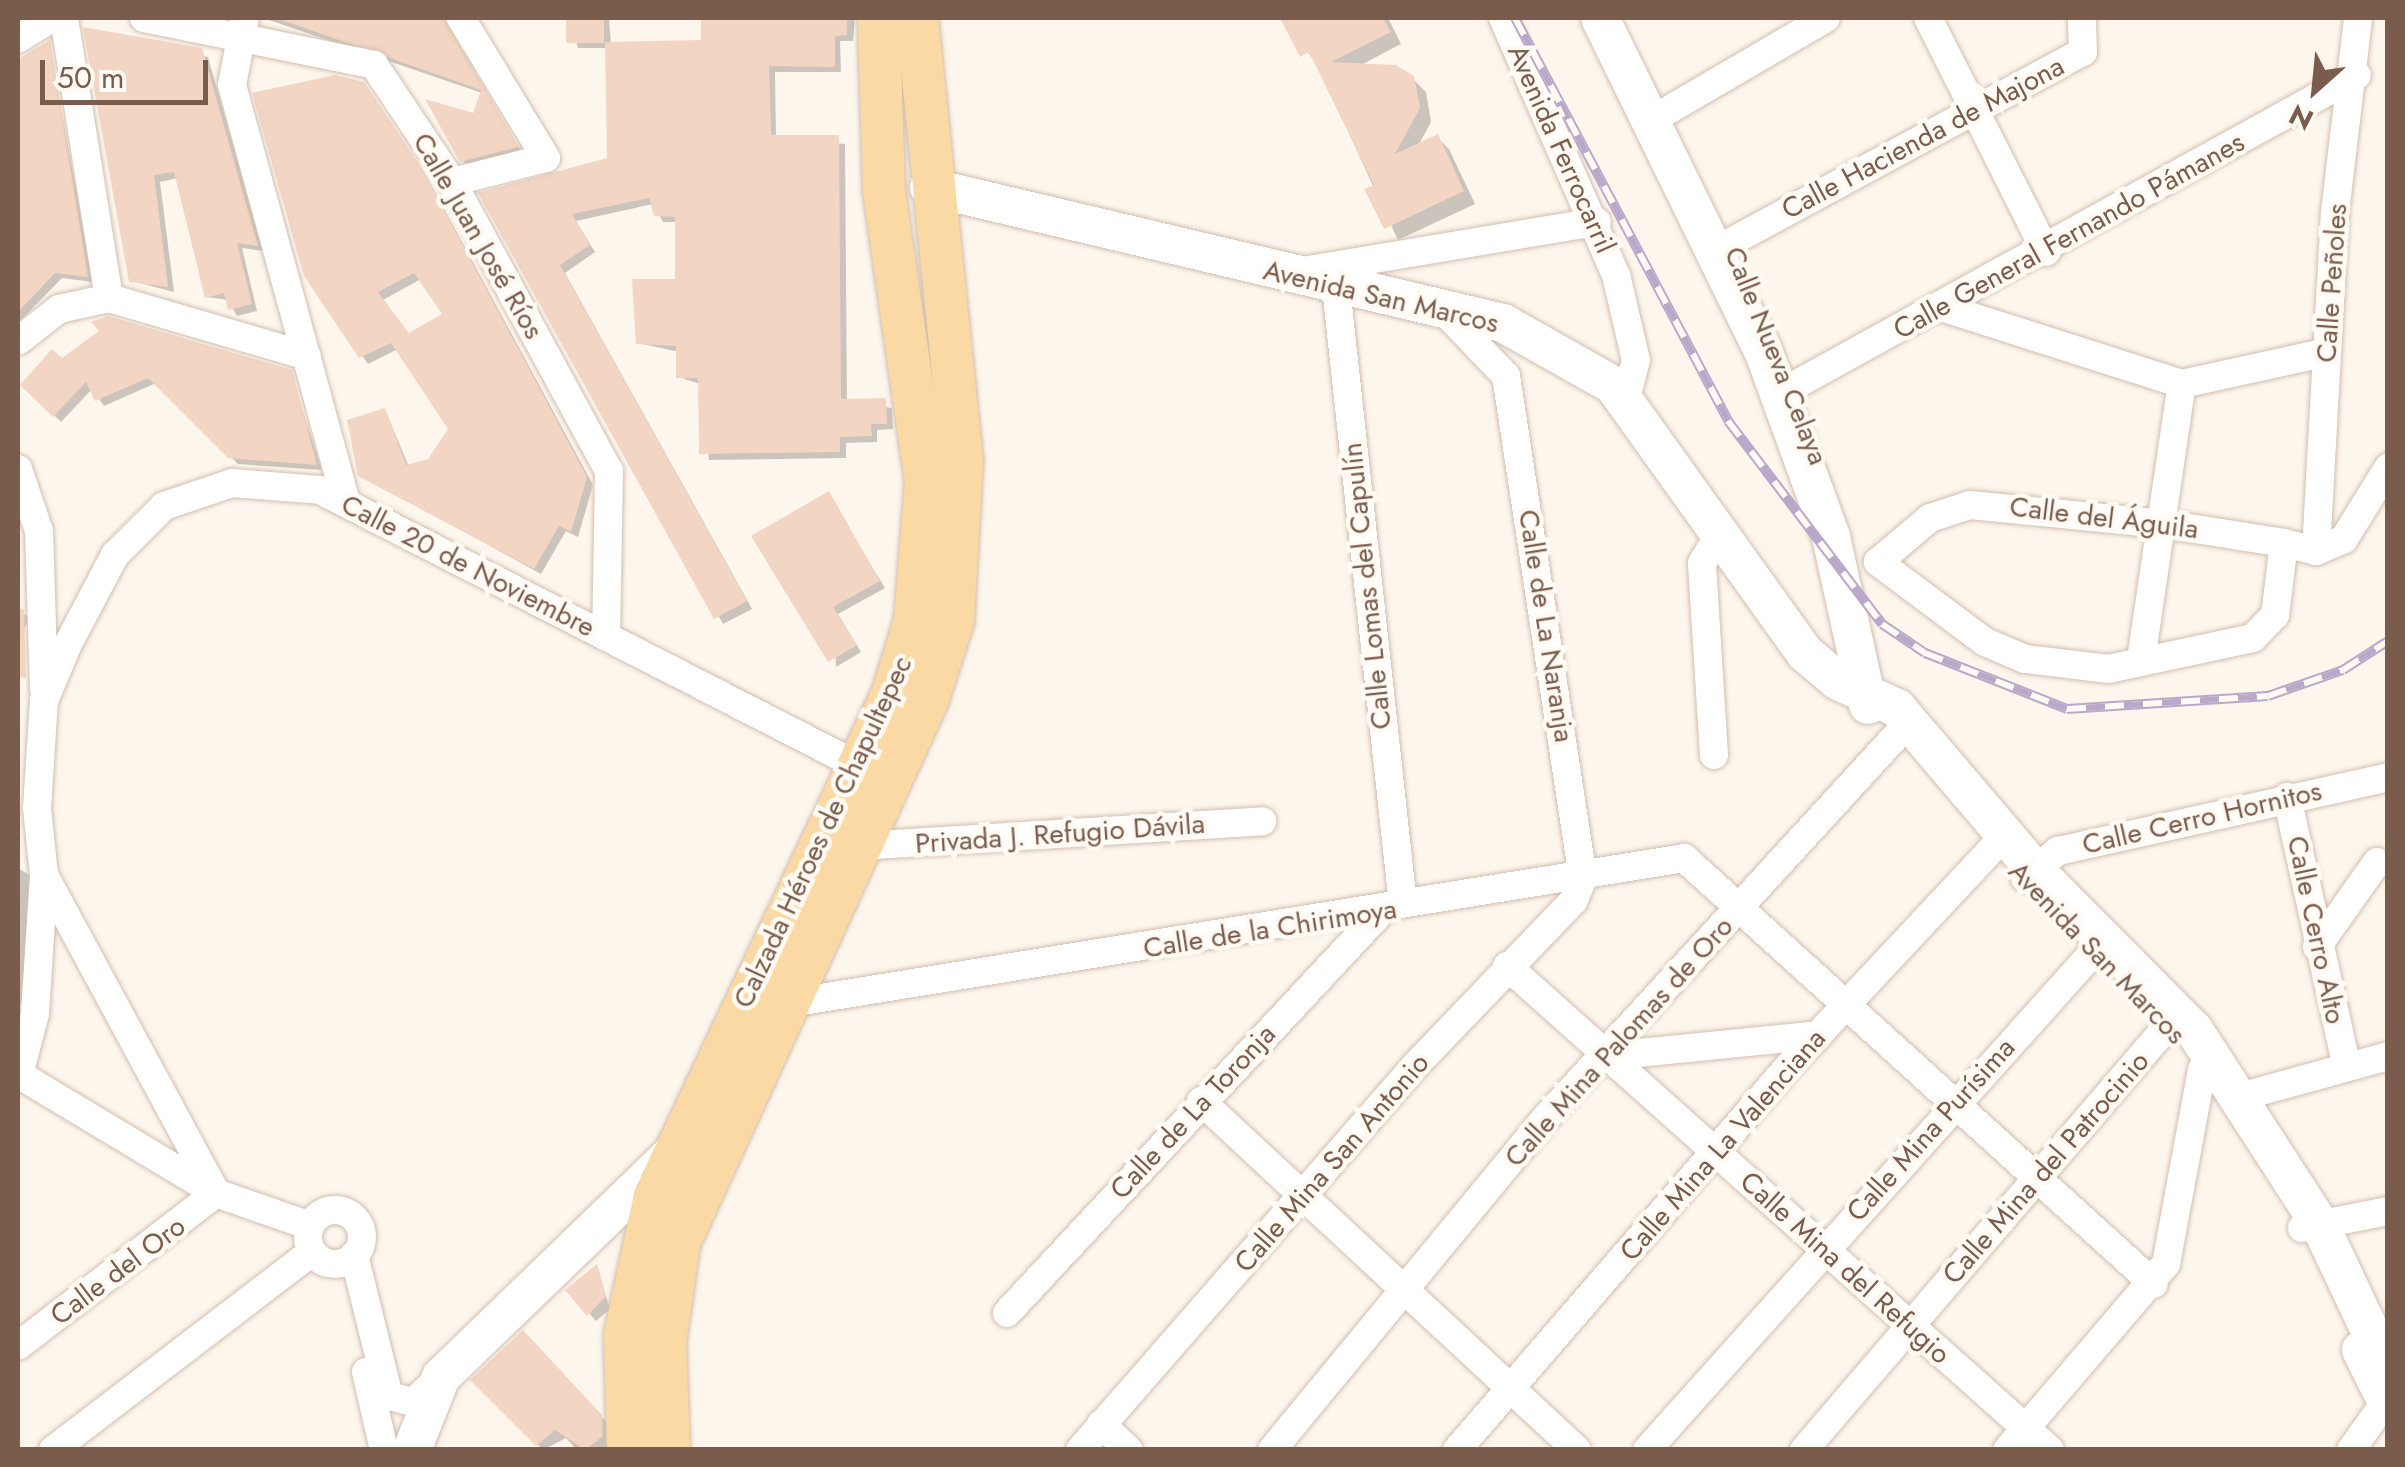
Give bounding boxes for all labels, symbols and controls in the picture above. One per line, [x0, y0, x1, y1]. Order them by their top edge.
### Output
scale bar [45, 40, 212, 102]
street label: Avenida Ferrocarril [1500, 40, 1622, 258]
north arrow [2265, 40, 2365, 140]
street label: Calle Hacienda de Majona [1776, 49, 2070, 227]
text: 50 m [57, 56, 124, 99]
text: N [2282, 94, 2320, 140]
street label: Calle General Fernando Pámanes [1888, 125, 2250, 347]
street label: Calle Juan José Ríos [405, 127, 551, 345]
street label: Calle Peñoles [2310, 202, 2354, 364]
street label: Calle Nueva Celaya [1717, 242, 1835, 470]
street label: Avenida San Marcos [1260, 254, 1502, 340]
street label: Calle Lomas del Capulín [1335, 441, 1399, 731]
street label: Calle 20 de Noviembre [336, 487, 600, 645]
street label: Calle del Águila [2008, 490, 2200, 546]
street label: Calle de La Naranja [1511, 507, 1581, 745]
street label: Calzada Héroes de Chapultepec [727, 651, 919, 1013]
street label: Calle Cerro Hornitos [2079, 774, 2325, 862]
street label: Privada J. Refugio Dávila [914, 807, 1206, 861]
street label: Calle Cerro Alto [2280, 833, 2352, 1027]
street label: Avenida San Marcos [2001, 855, 2193, 1051]
street label: Calle de la Chirimoya [1141, 892, 1399, 966]
street label: Calle Mina Palomas de Oro [1498, 910, 1740, 1174]
street label: Calle de La Toronja [1103, 1018, 1283, 1206]
street label: Calle Mina La Valenciana [1613, 1022, 1833, 1268]
street label: Calle Mina Purísima [1840, 1031, 2022, 1229]
street label: Calle Mina del Patrocinio [1936, 1045, 2156, 1291]
street label: Calle Mina San Antonio [1228, 1047, 1436, 1279]
street label: Calle Mina del Refugio [1733, 1165, 1957, 1371]
street label: Calle del Oro [44, 1209, 192, 1333]

